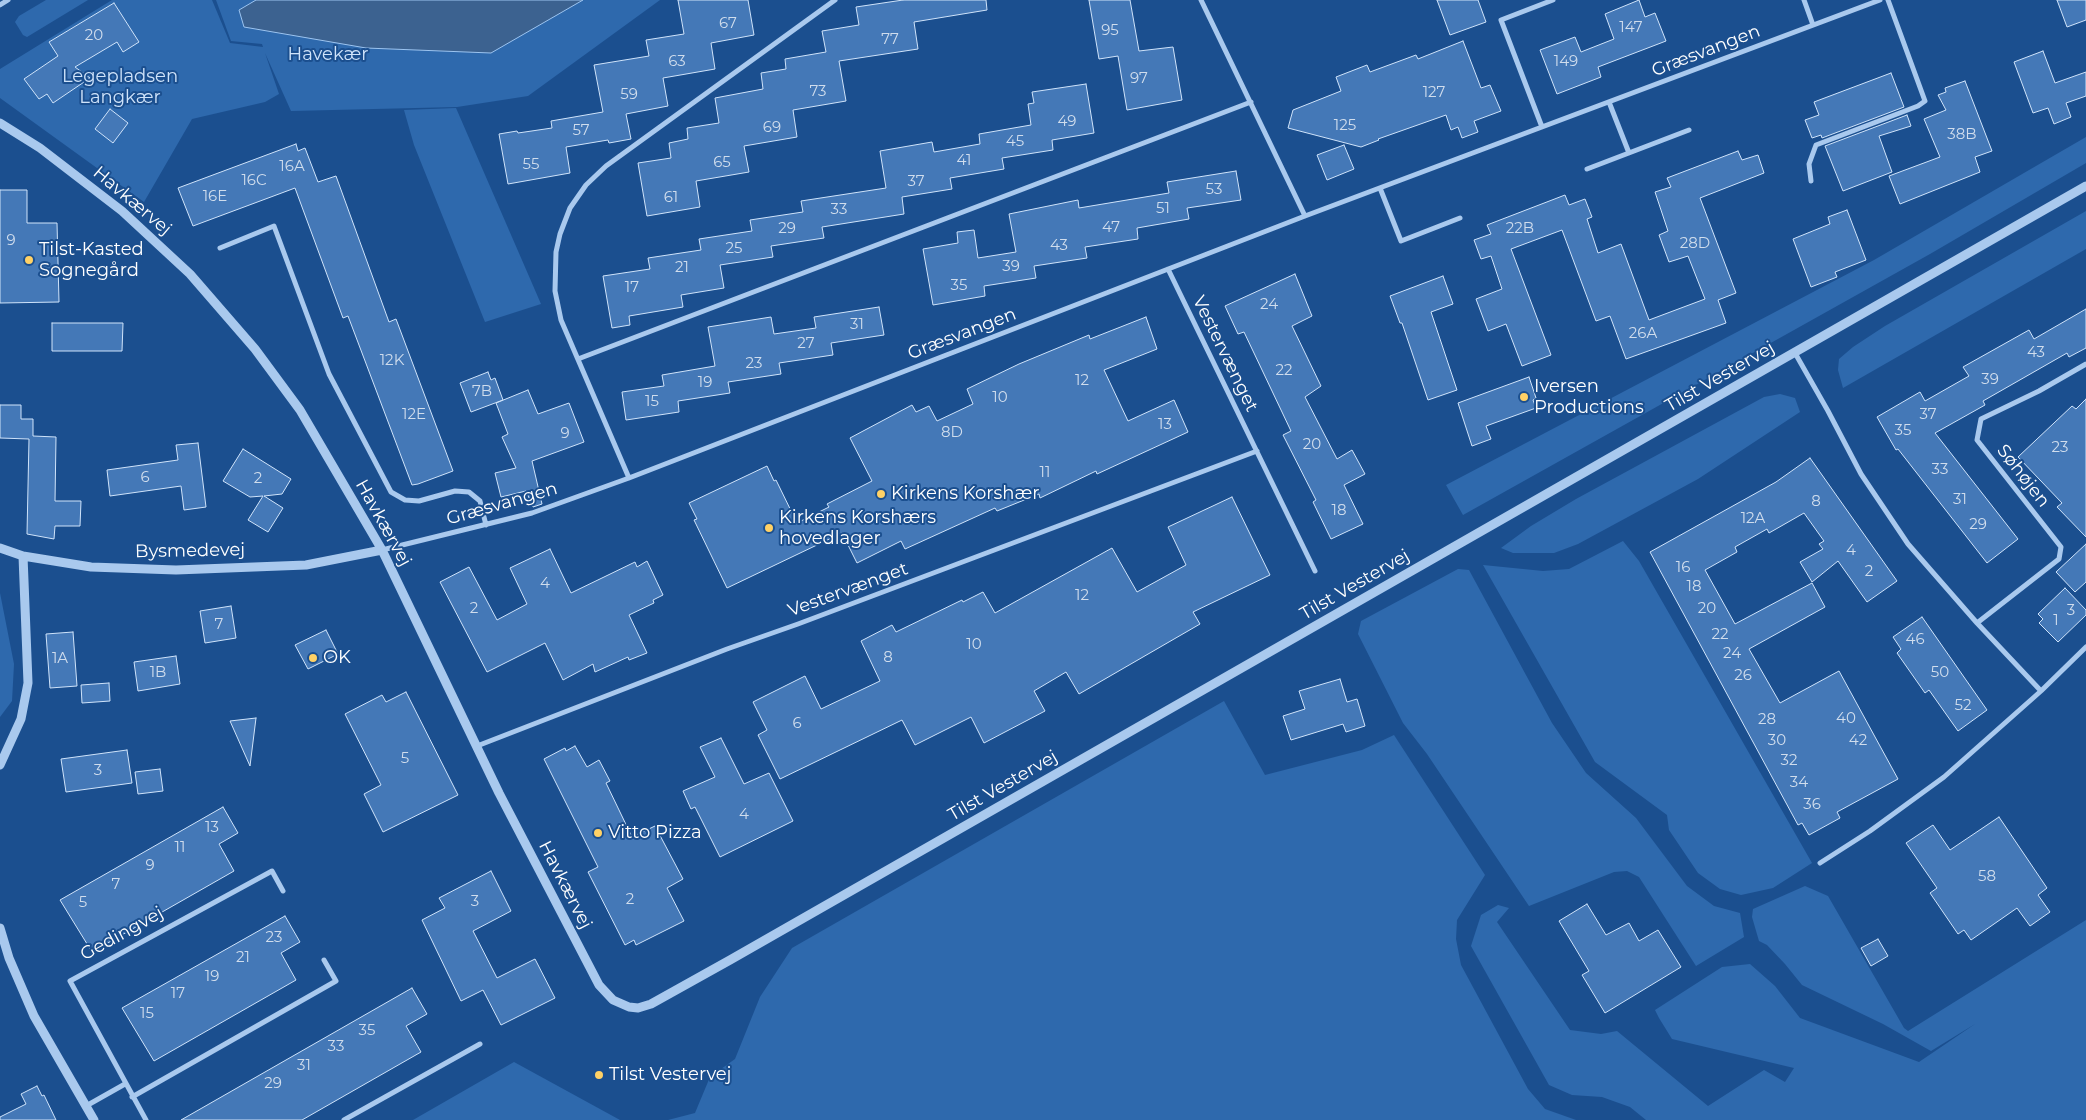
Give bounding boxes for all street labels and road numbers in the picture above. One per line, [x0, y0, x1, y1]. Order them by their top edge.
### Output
street label: Græsvangen [1649, 20, 1763, 82]
street label: Havkærvej [88, 162, 176, 240]
street label: Vestervænget [1188, 292, 1262, 416]
street label: Græsvangen [905, 303, 1019, 365]
street label: Tilst Vestervej [1662, 337, 1778, 417]
street label: Søhøjen [1992, 440, 2054, 512]
street label: Havkærvej [350, 476, 416, 570]
street label: Græsvangen [444, 478, 560, 530]
street label: Bysmedevej [135, 539, 245, 563]
street label: Tilst Vestervej [1297, 545, 1413, 625]
street label: Vestervænget [785, 558, 911, 622]
street label: Tilst Vestervej [945, 746, 1061, 826]
street label: Havkærvej [534, 837, 596, 933]
street label: Gedingvej [77, 902, 167, 966]

